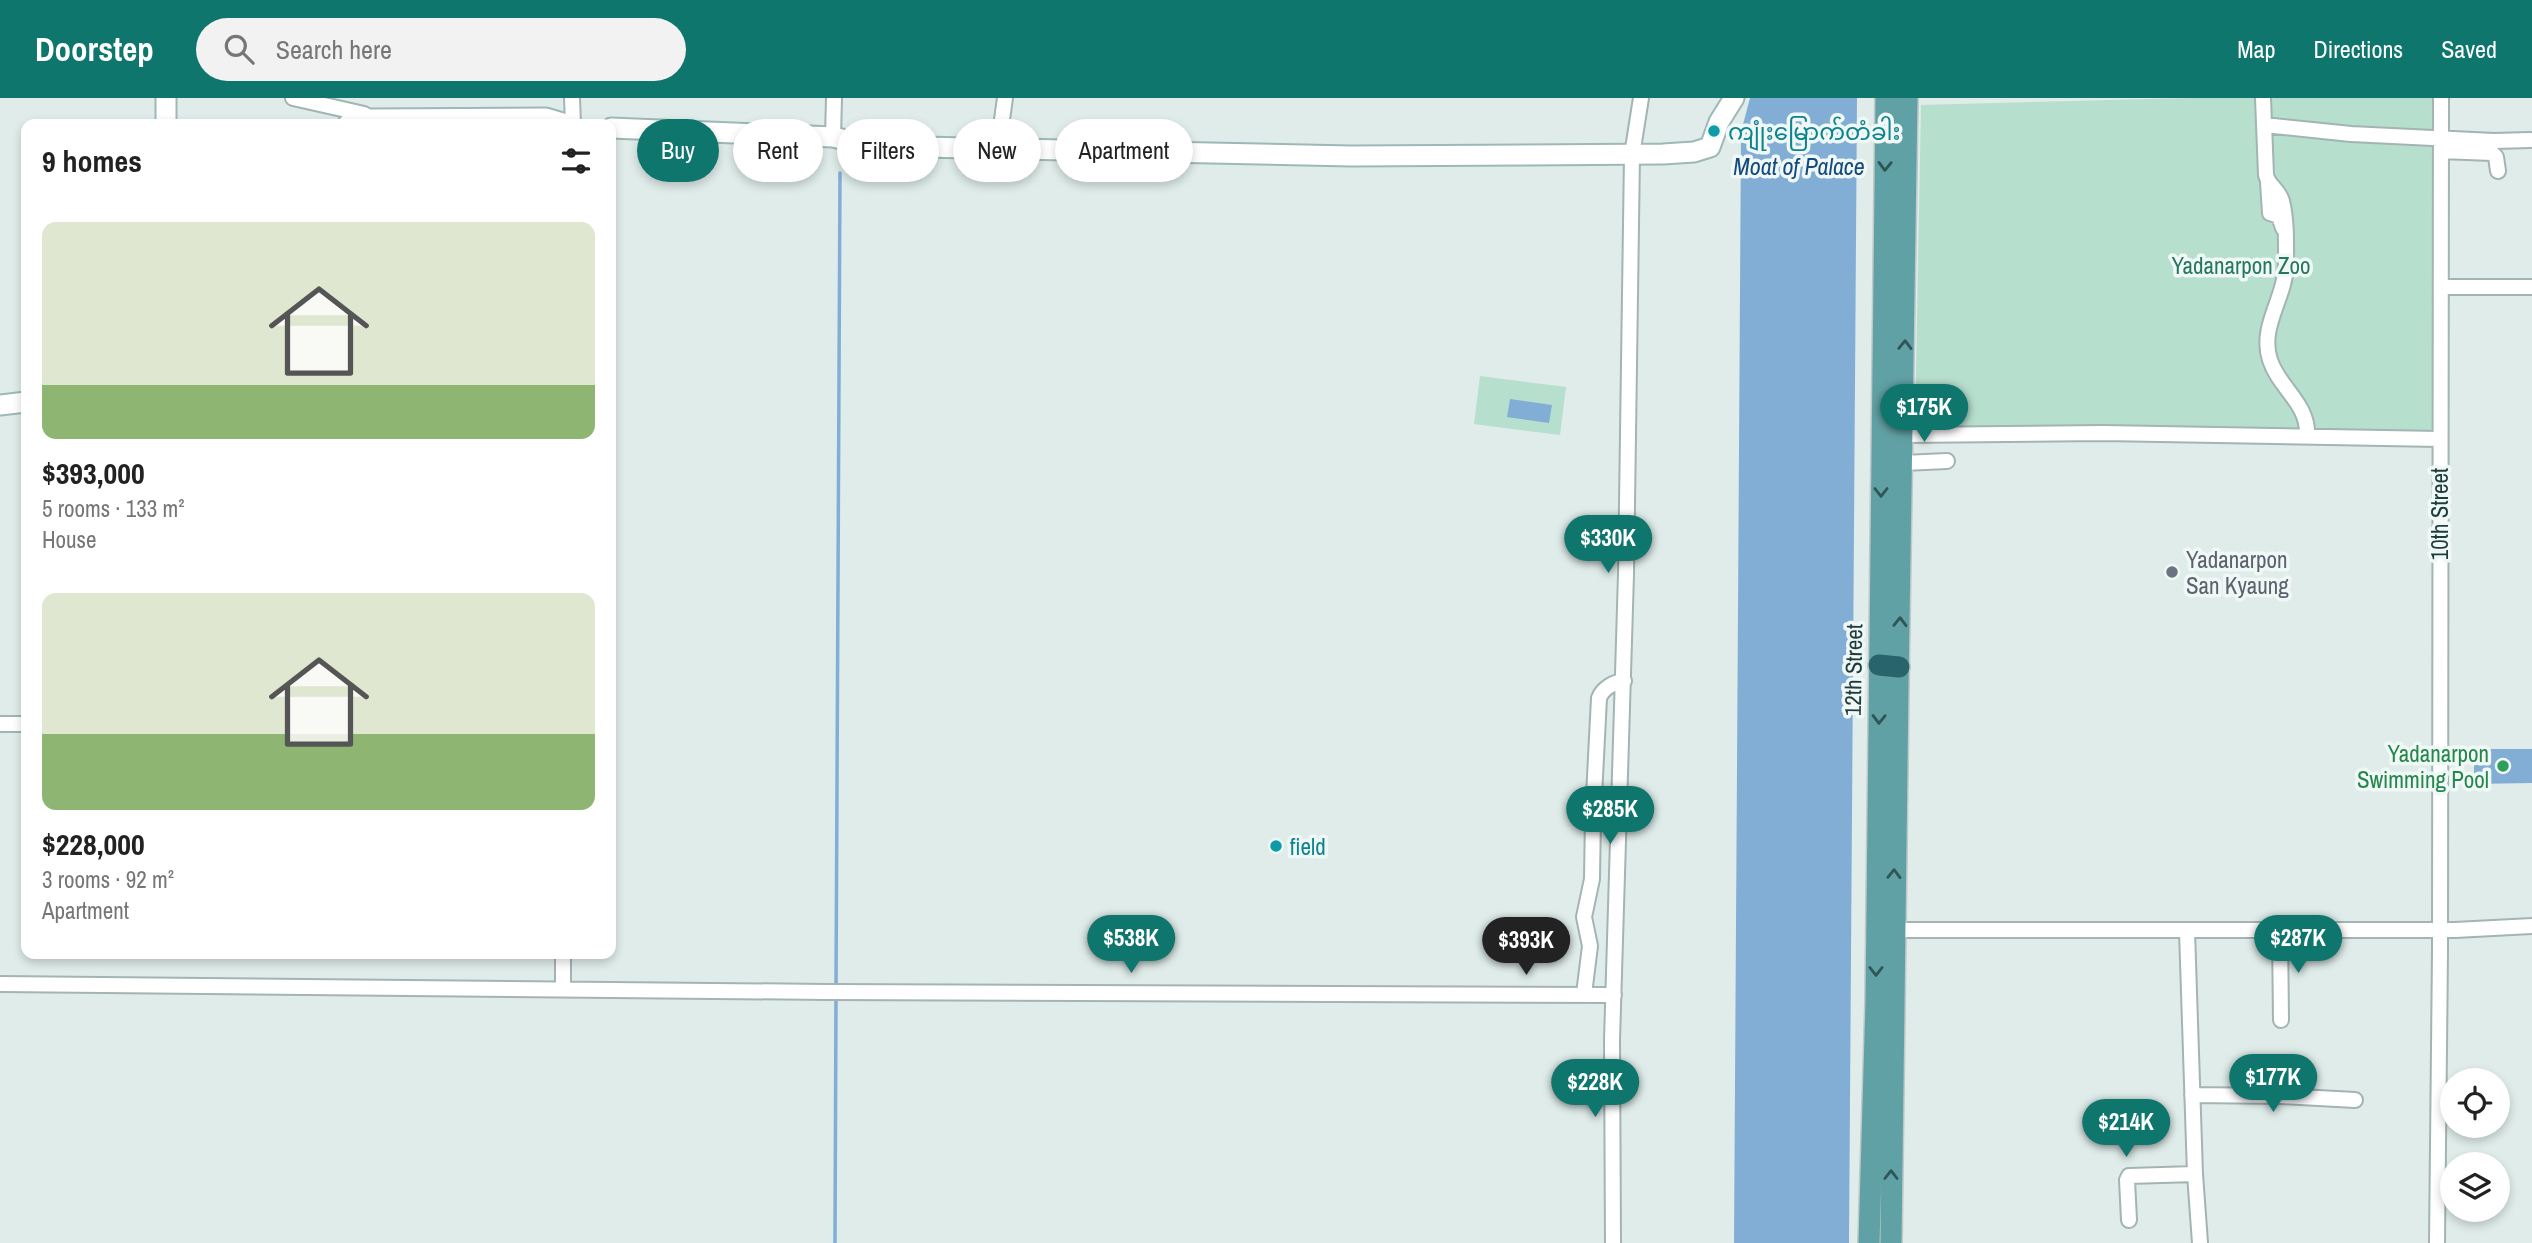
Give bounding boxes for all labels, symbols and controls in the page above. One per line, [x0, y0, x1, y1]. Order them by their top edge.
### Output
search box [196, 18, 686, 81]
text: Doorstep [35, 27, 154, 71]
icon: search [220, 30, 258, 68]
text: Search here [276, 32, 392, 67]
text: Map [2237, 33, 2275, 65]
text: Directions [2313, 33, 2403, 65]
text: Saved [2441, 33, 2497, 65]
place label: ကျုံးမြောက်တံခါး [1728, 116, 1901, 151]
chip: Buy [637, 119, 719, 182]
chip: Rent [733, 119, 823, 182]
chip: Filters [837, 119, 939, 182]
chip: New [953, 119, 1041, 182]
chip: Apartment [1055, 119, 1193, 182]
marker: ကျုံးမြောက်တံခါး [1706, 123, 1722, 139]
text: 9 homes [42, 141, 142, 181]
icon: filters [557, 142, 595, 180]
water label: Moat of Palace [1733, 150, 1865, 182]
one-way arrow [1877, 161, 1893, 172]
park label: Yadanarpon Zoo [2171, 250, 2311, 281]
icon: home [256, 268, 382, 394]
one-way arrow [1897, 340, 1912, 351]
pin: $175K [1875, 384, 1973, 444]
text: $175K [1896, 391, 1952, 422]
text: $393,000 [42, 453, 145, 493]
street label: 10th Street [2424, 468, 2455, 560]
one-way arrow [1873, 487, 1889, 497]
text: 5 rooms · 133 m² [42, 493, 185, 524]
pin: $330K [1559, 516, 1657, 575]
text: $330K [1580, 522, 1636, 553]
text: House [42, 524, 97, 555]
place label: Yadanarpon San Kyaung [2186, 544, 2289, 601]
marker: Yadanarpon San Kyaung [2164, 564, 2180, 580]
one-way arrow [1892, 616, 1907, 627]
street label: 12th Street [1837, 624, 1869, 716]
icon: home [256, 639, 382, 765]
one-way arrow [1871, 714, 1887, 725]
place label: Yadanarpon Swimming Pool [2357, 738, 2489, 795]
marker: Yadanarpon Swimming Pool [2495, 758, 2511, 774]
pin: $285K [1561, 786, 1659, 846]
text: $285K [1582, 793, 1638, 824]
text: $228,000 [42, 824, 145, 864]
place label: field [1290, 831, 1326, 862]
marker: field [1268, 838, 1284, 854]
text: 3 rooms · 92 m² [42, 864, 174, 895]
one-way arrow [1887, 868, 1902, 879]
text: Apartment [42, 895, 129, 926]
pin: $538K [1082, 916, 1180, 975]
pin: $287K [2249, 916, 2347, 975]
pin: $393K [1477, 918, 1575, 977]
text: $538K [1103, 922, 1159, 953]
text: $287K [2270, 922, 2326, 953]
text: $393K [1498, 924, 1554, 955]
one-way arrow [1868, 966, 1884, 977]
pin: $177K [2224, 1054, 2322, 1114]
pin: $228K [1546, 1060, 1644, 1119]
text: $177K [2245, 1061, 2301, 1092]
text: $228K [1567, 1066, 1623, 1097]
map controls [2440, 1068, 2510, 1222]
button: locate [2440, 1068, 2510, 1138]
pin: $214K [2077, 1100, 2175, 1159]
text: $214K [2098, 1106, 2154, 1137]
button: layers [2440, 1152, 2510, 1222]
one-way arrow [1883, 1169, 1899, 1180]

